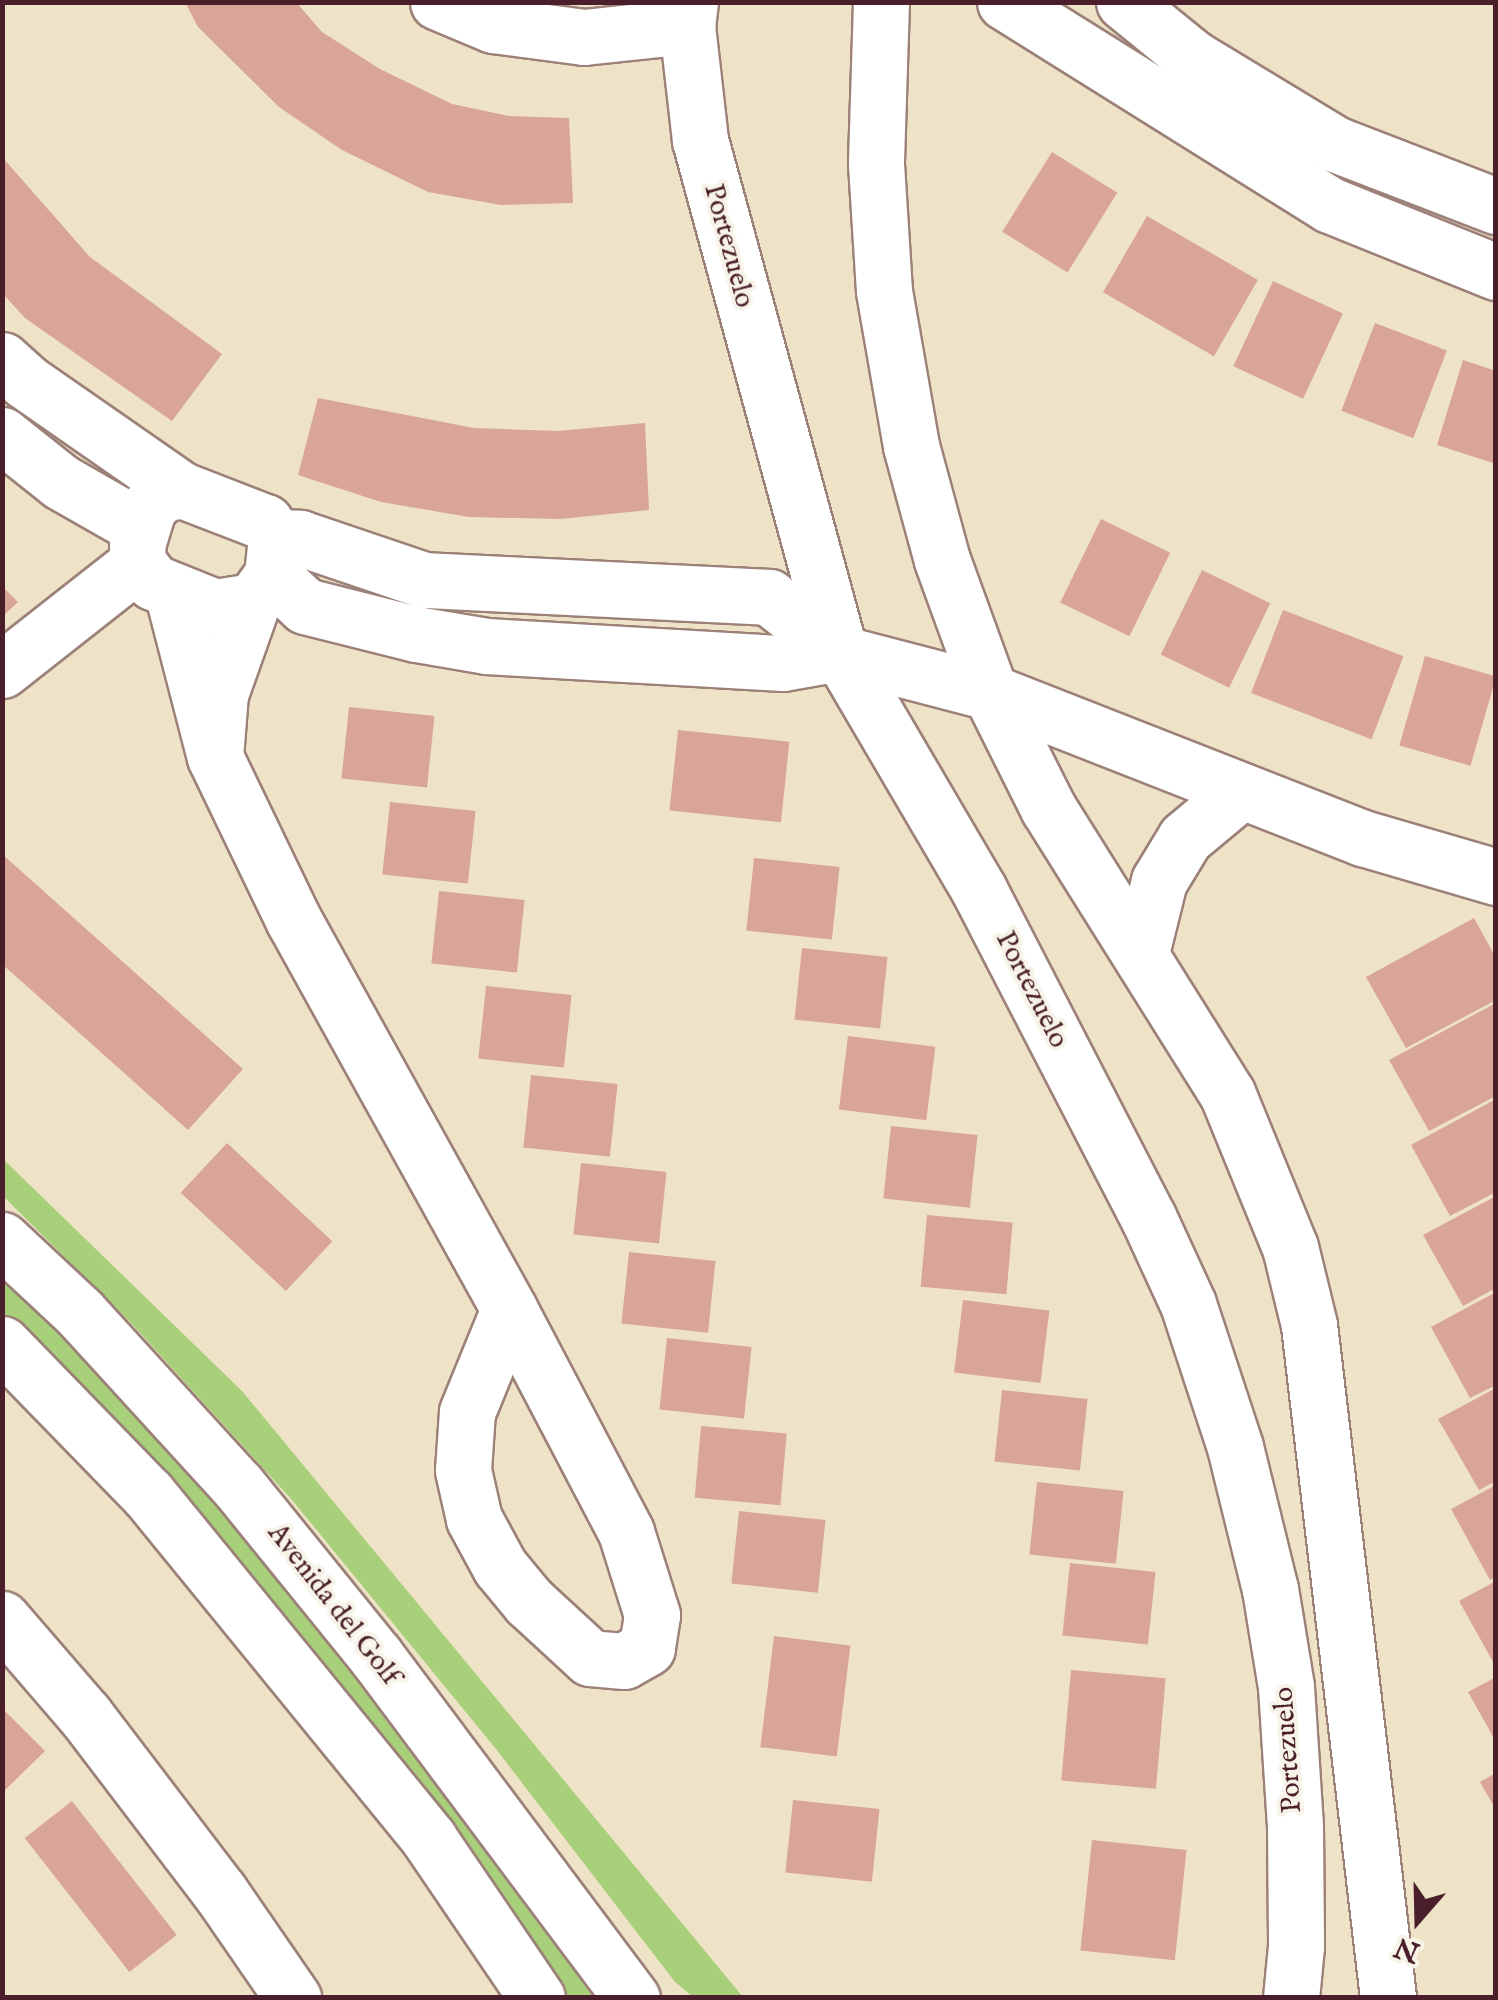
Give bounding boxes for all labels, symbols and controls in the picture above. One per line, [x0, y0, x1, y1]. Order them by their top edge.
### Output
street label: Portezuelo [695, 181, 761, 311]
street label: Portezuelo [987, 926, 1075, 1054]
street label: Avenida del Golf [260, 1518, 406, 1692]
street label: Portezuelo [1268, 1686, 1310, 1814]
north arrow [1368, 1870, 1468, 1970]
text: N [1390, 1928, 1425, 1969]

